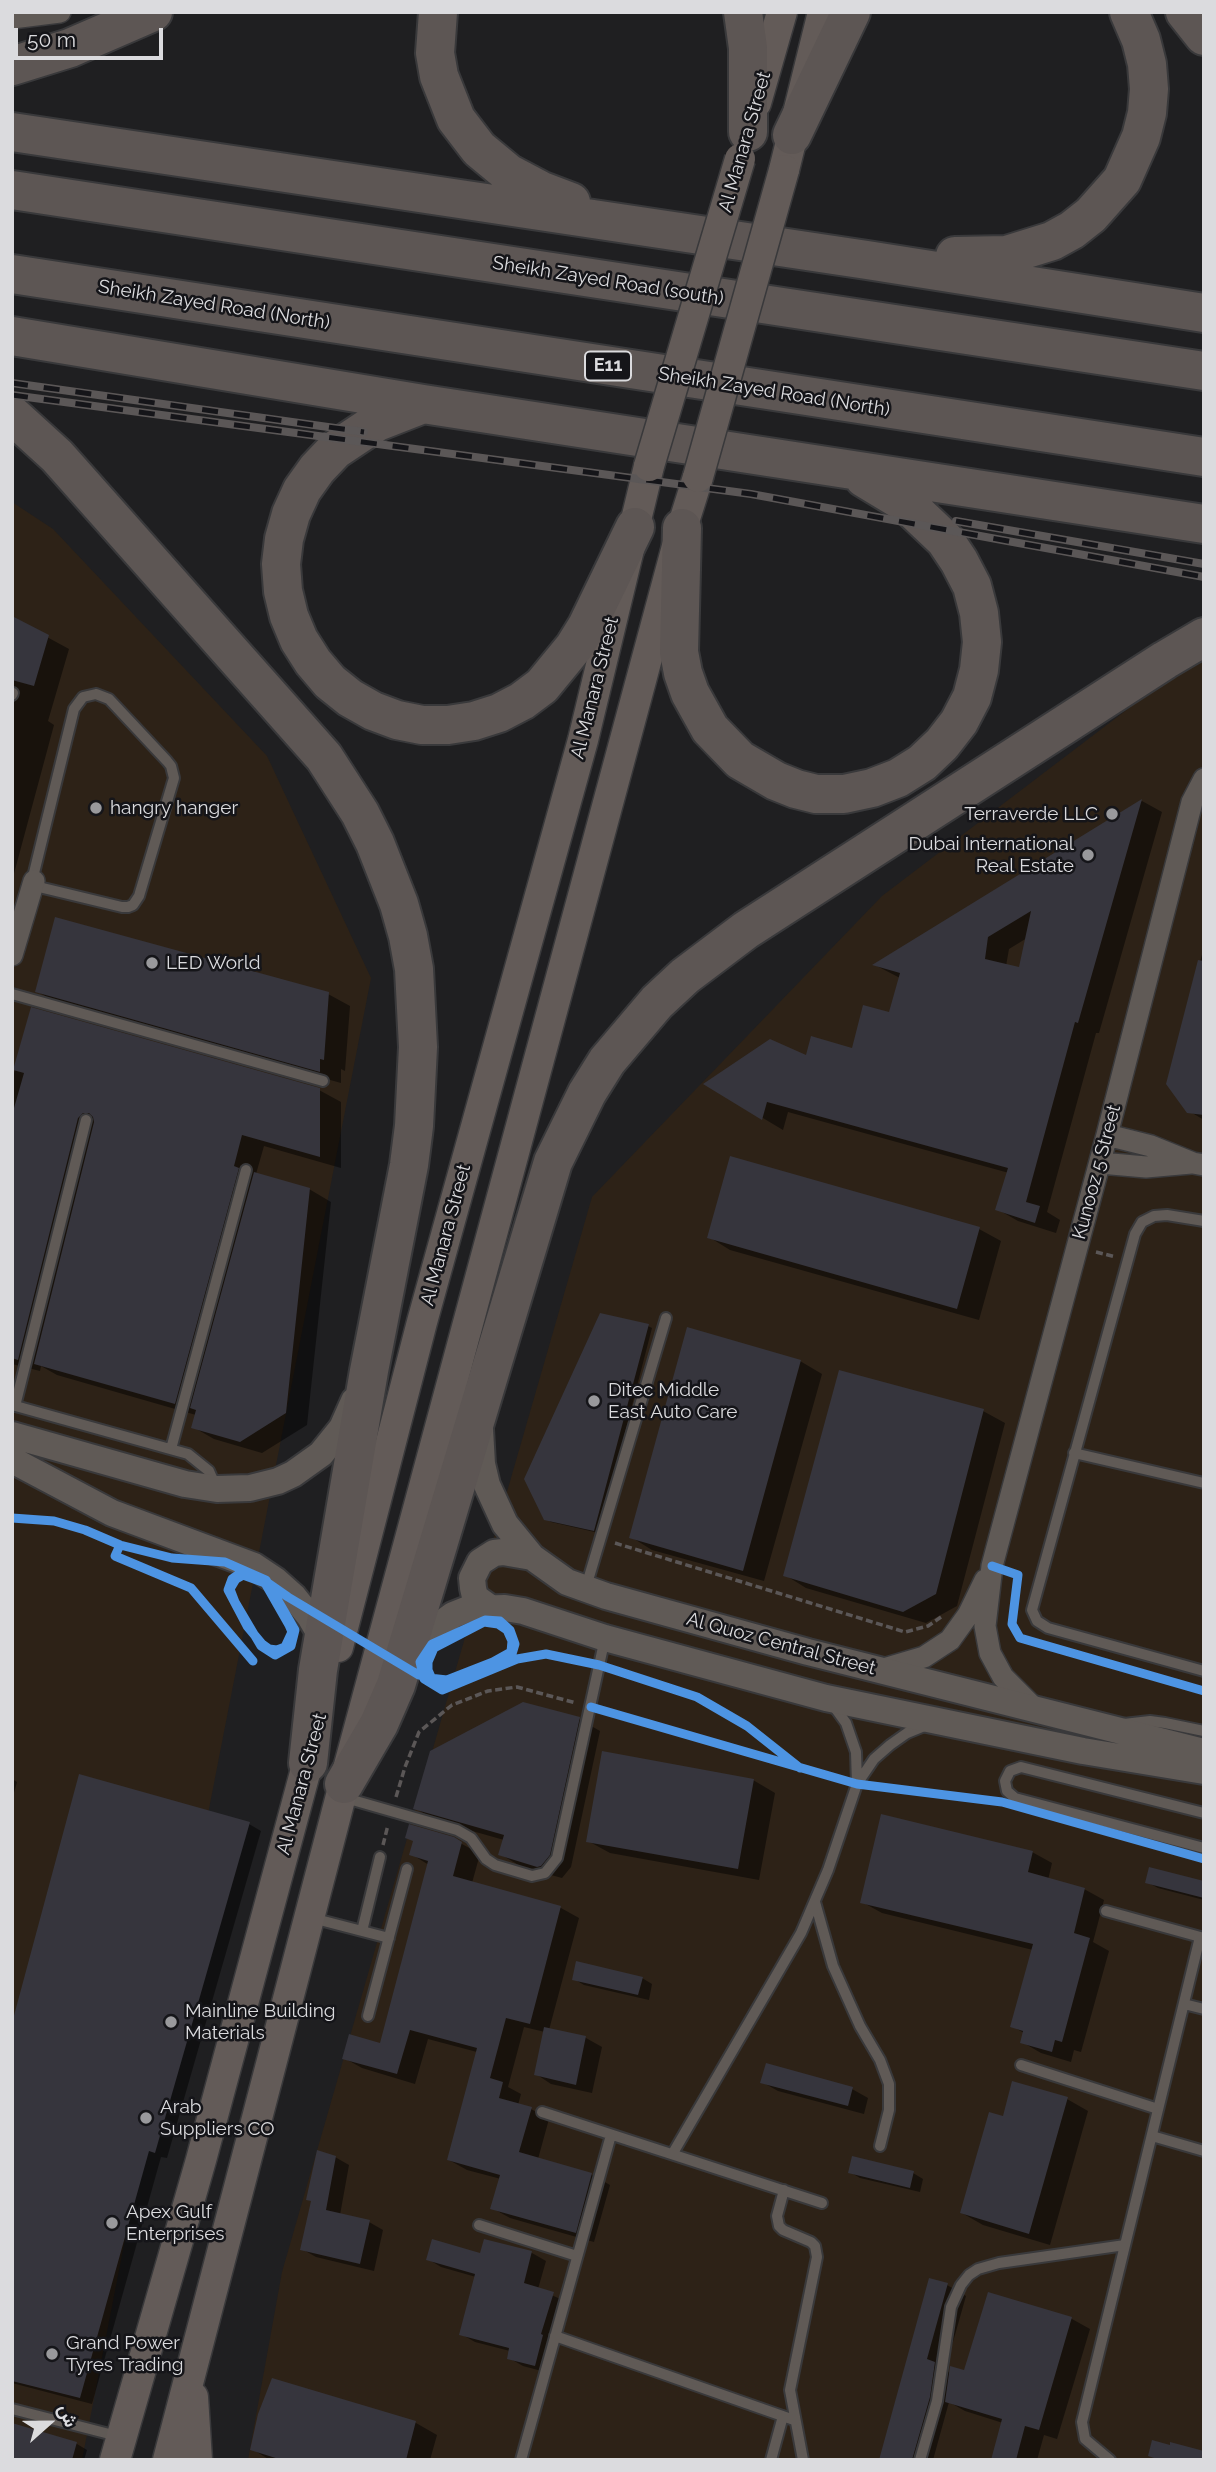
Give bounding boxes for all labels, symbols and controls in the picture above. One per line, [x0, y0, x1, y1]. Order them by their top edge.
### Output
scale bar [18, 14, 166, 58]
text: 50 m [27, 27, 76, 52]
street label: Al Manara Street [714, 69, 776, 215]
street label: Sheikh Zayed Road (south) [491, 251, 725, 311]
street label: Sheikh Zayed Road (North) [97, 275, 331, 335]
road number: E11 [585, 352, 631, 380]
street label: Sheikh Zayed Road (North) [657, 362, 891, 422]
street label: Al Manara Street [566, 615, 624, 761]
place label: hangry hanger [110, 797, 238, 819]
marker: hangry hanger [88, 800, 104, 816]
place label: Terraverde LLC [964, 803, 1098, 825]
marker: Terraverde LLC [1104, 806, 1120, 822]
place label: Dubai International Real Estate [909, 833, 1074, 877]
marker: Dubai International Real Estate [1080, 847, 1096, 863]
place label: LED World [166, 952, 261, 974]
marker: LED World [144, 955, 160, 971]
street label: Kunooz 5 Street [1068, 1102, 1126, 1242]
street label: Al Manara Street [416, 1162, 476, 1308]
place label: Ditec Middle East Auto Care [608, 1379, 737, 1423]
marker: Ditec Middle East Auto Care [586, 1393, 602, 1409]
street label: Al Quoz Central Street [684, 1608, 878, 1680]
street label: Al Manara Street [272, 1711, 332, 1857]
place label: Mainline Building Materials [185, 2000, 336, 2044]
marker: Mainline Building Materials [163, 2014, 179, 2030]
place label: Arab Suppliers CO [160, 2096, 275, 2140]
marker: Arab Suppliers CO [138, 2110, 154, 2126]
place label: Apex Gulf Enterprises [126, 2201, 225, 2245]
marker: Apex Gulf Enterprises [104, 2215, 120, 2231]
place label: Grand Power Tyres Trading [66, 2332, 184, 2376]
marker: Grand Power Tyres Trading [44, 2346, 60, 2362]
north arrow [14, 2388, 84, 2458]
text: ش [54, 2401, 83, 2430]

